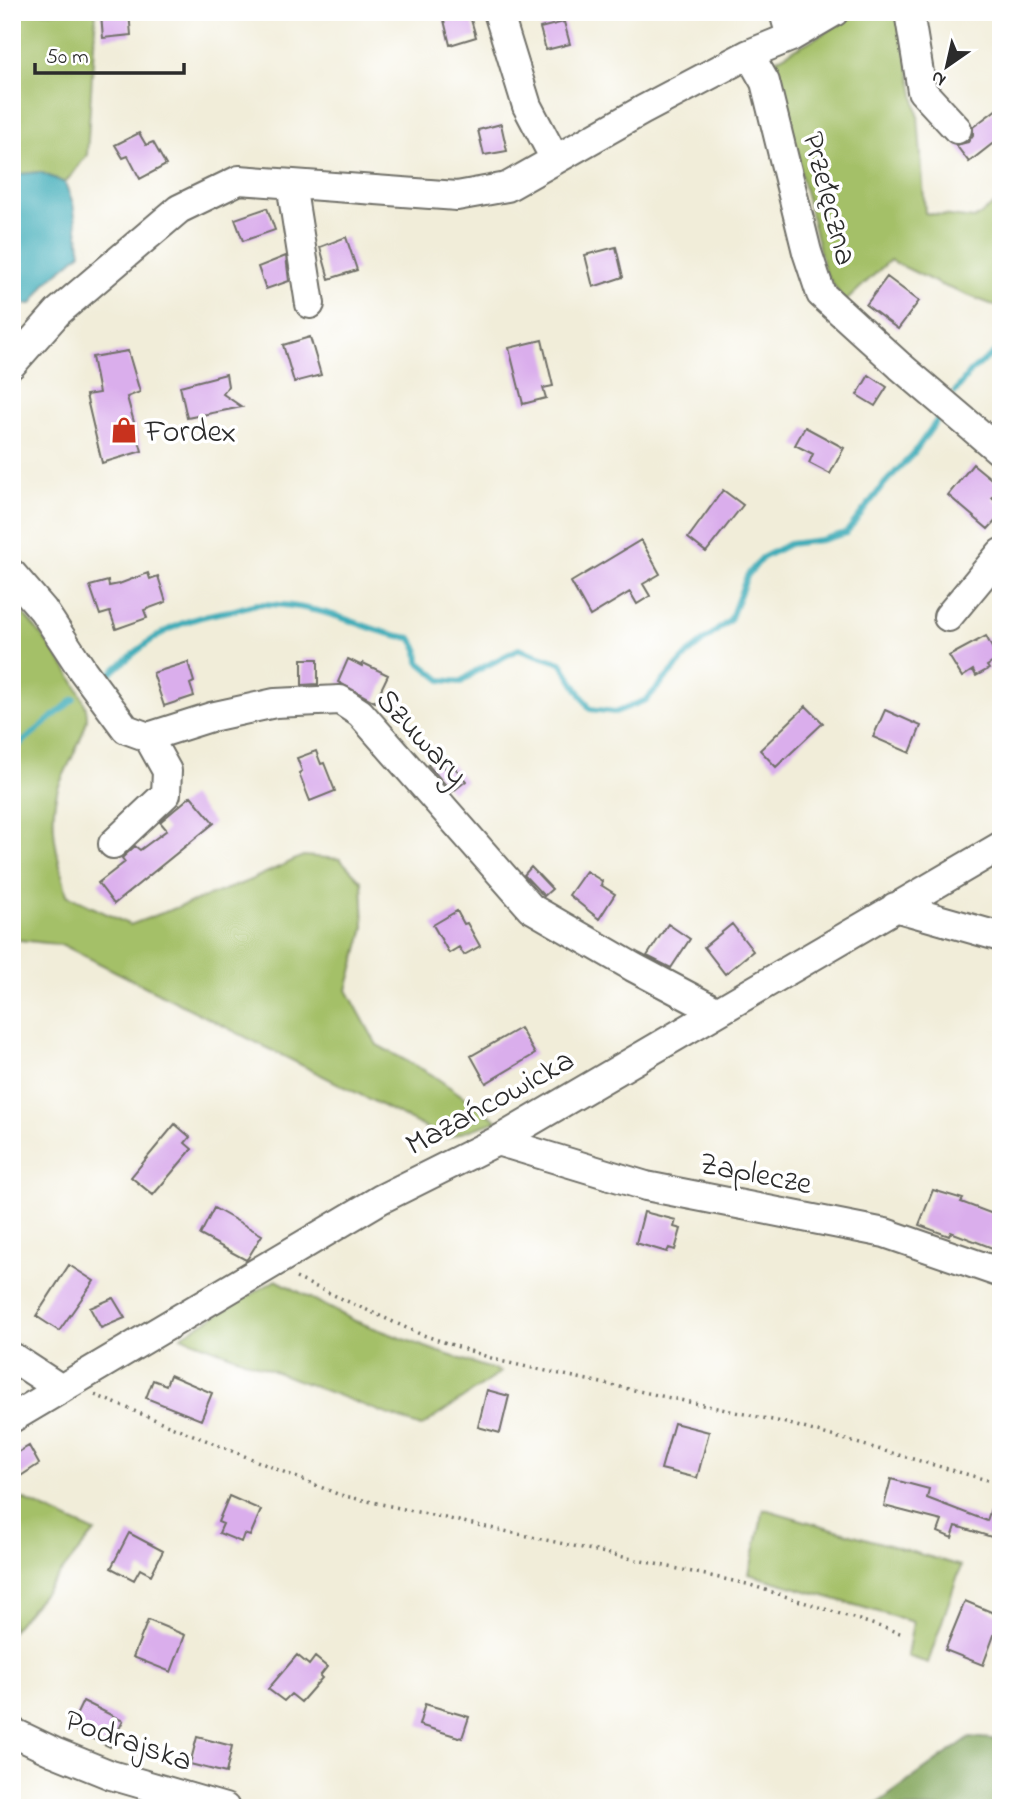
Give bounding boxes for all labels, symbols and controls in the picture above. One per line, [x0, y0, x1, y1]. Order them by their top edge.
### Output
scale bar [35, 32, 184, 76]
north arrow [912, 32, 982, 102]
text: 50 m [46, 43, 89, 73]
text: N [926, 63, 952, 93]
street label: Przełęczna [787, 127, 868, 271]
place label: Fordex [144, 410, 236, 457]
shop icon: Fordex [109, 415, 139, 445]
street label: Szuwary [363, 679, 478, 798]
street label: Mazańcowicka [398, 1038, 584, 1170]
street label: Zaplecze [695, 1142, 816, 1209]
street label: Podrajska [58, 1699, 198, 1786]

